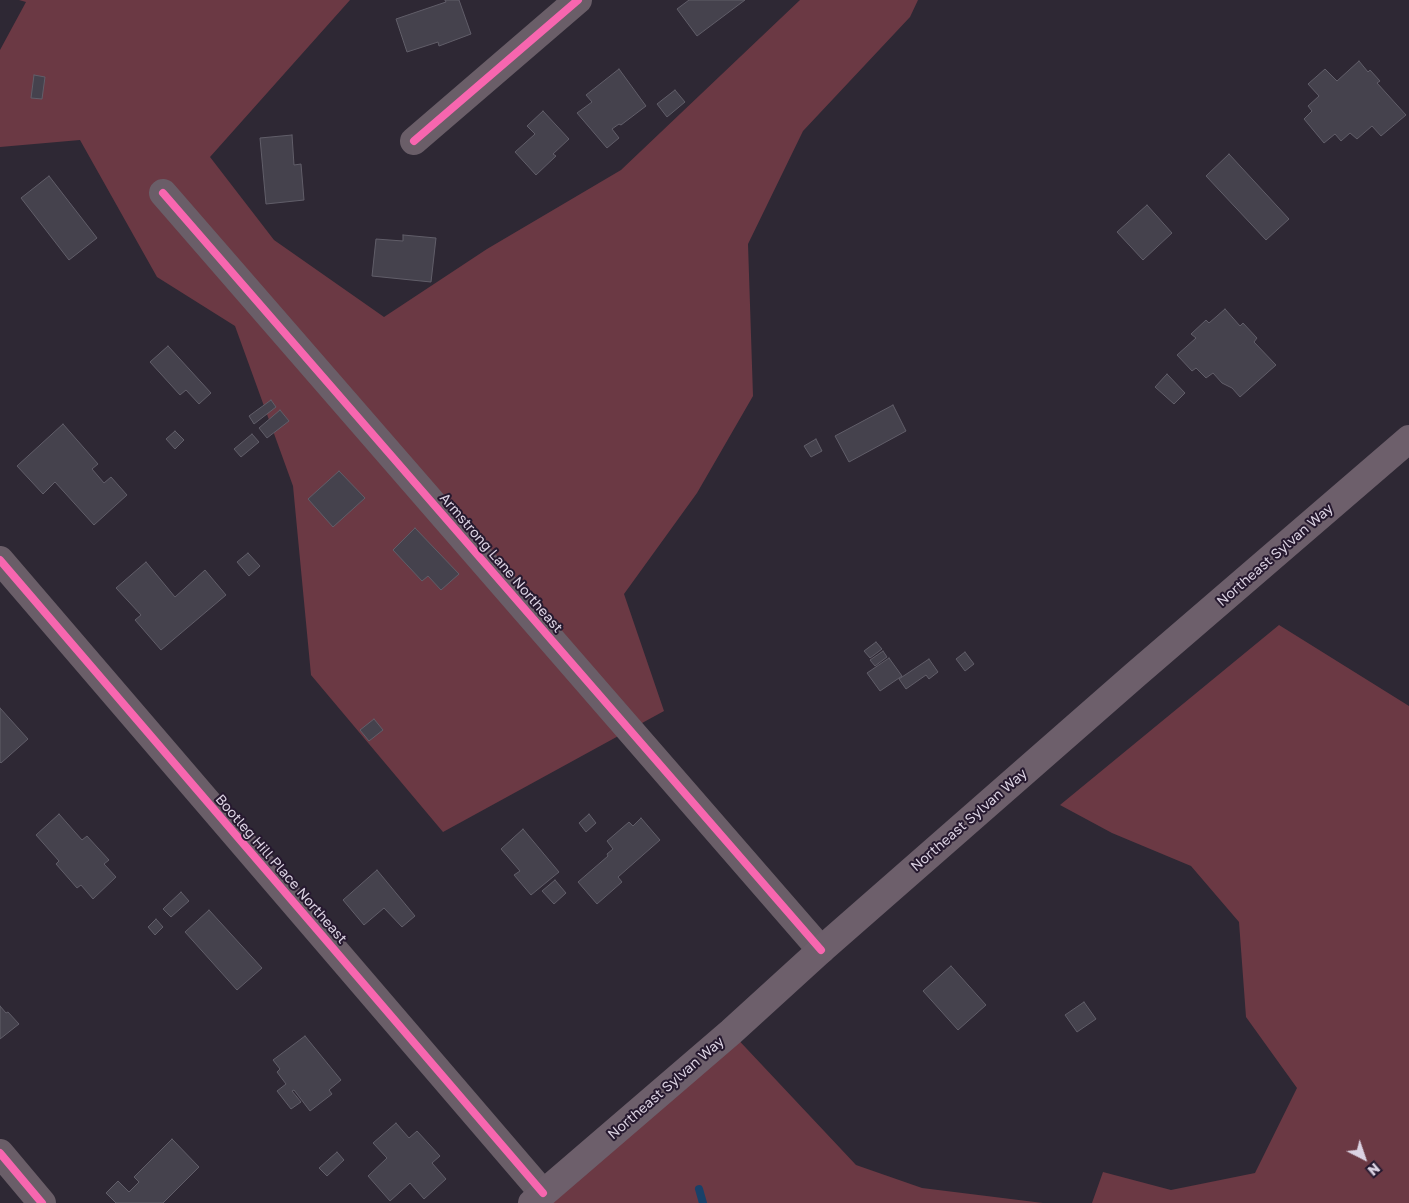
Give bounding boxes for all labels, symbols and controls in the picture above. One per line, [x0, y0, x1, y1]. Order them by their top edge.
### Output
street label: Armstrong Lane Northeast [436, 490, 566, 636]
street label: Northeast Sylvan Way [1214, 500, 1336, 610]
street label: Northeast Sylvan Way [908, 765, 1030, 875]
street label: Bootleg Hill Place Northeast [212, 791, 350, 947]
street label: Northeast Sylvan Way [605, 1033, 727, 1143]
north arrow [1339, 1133, 1389, 1183]
text: N [1365, 1160, 1384, 1180]

